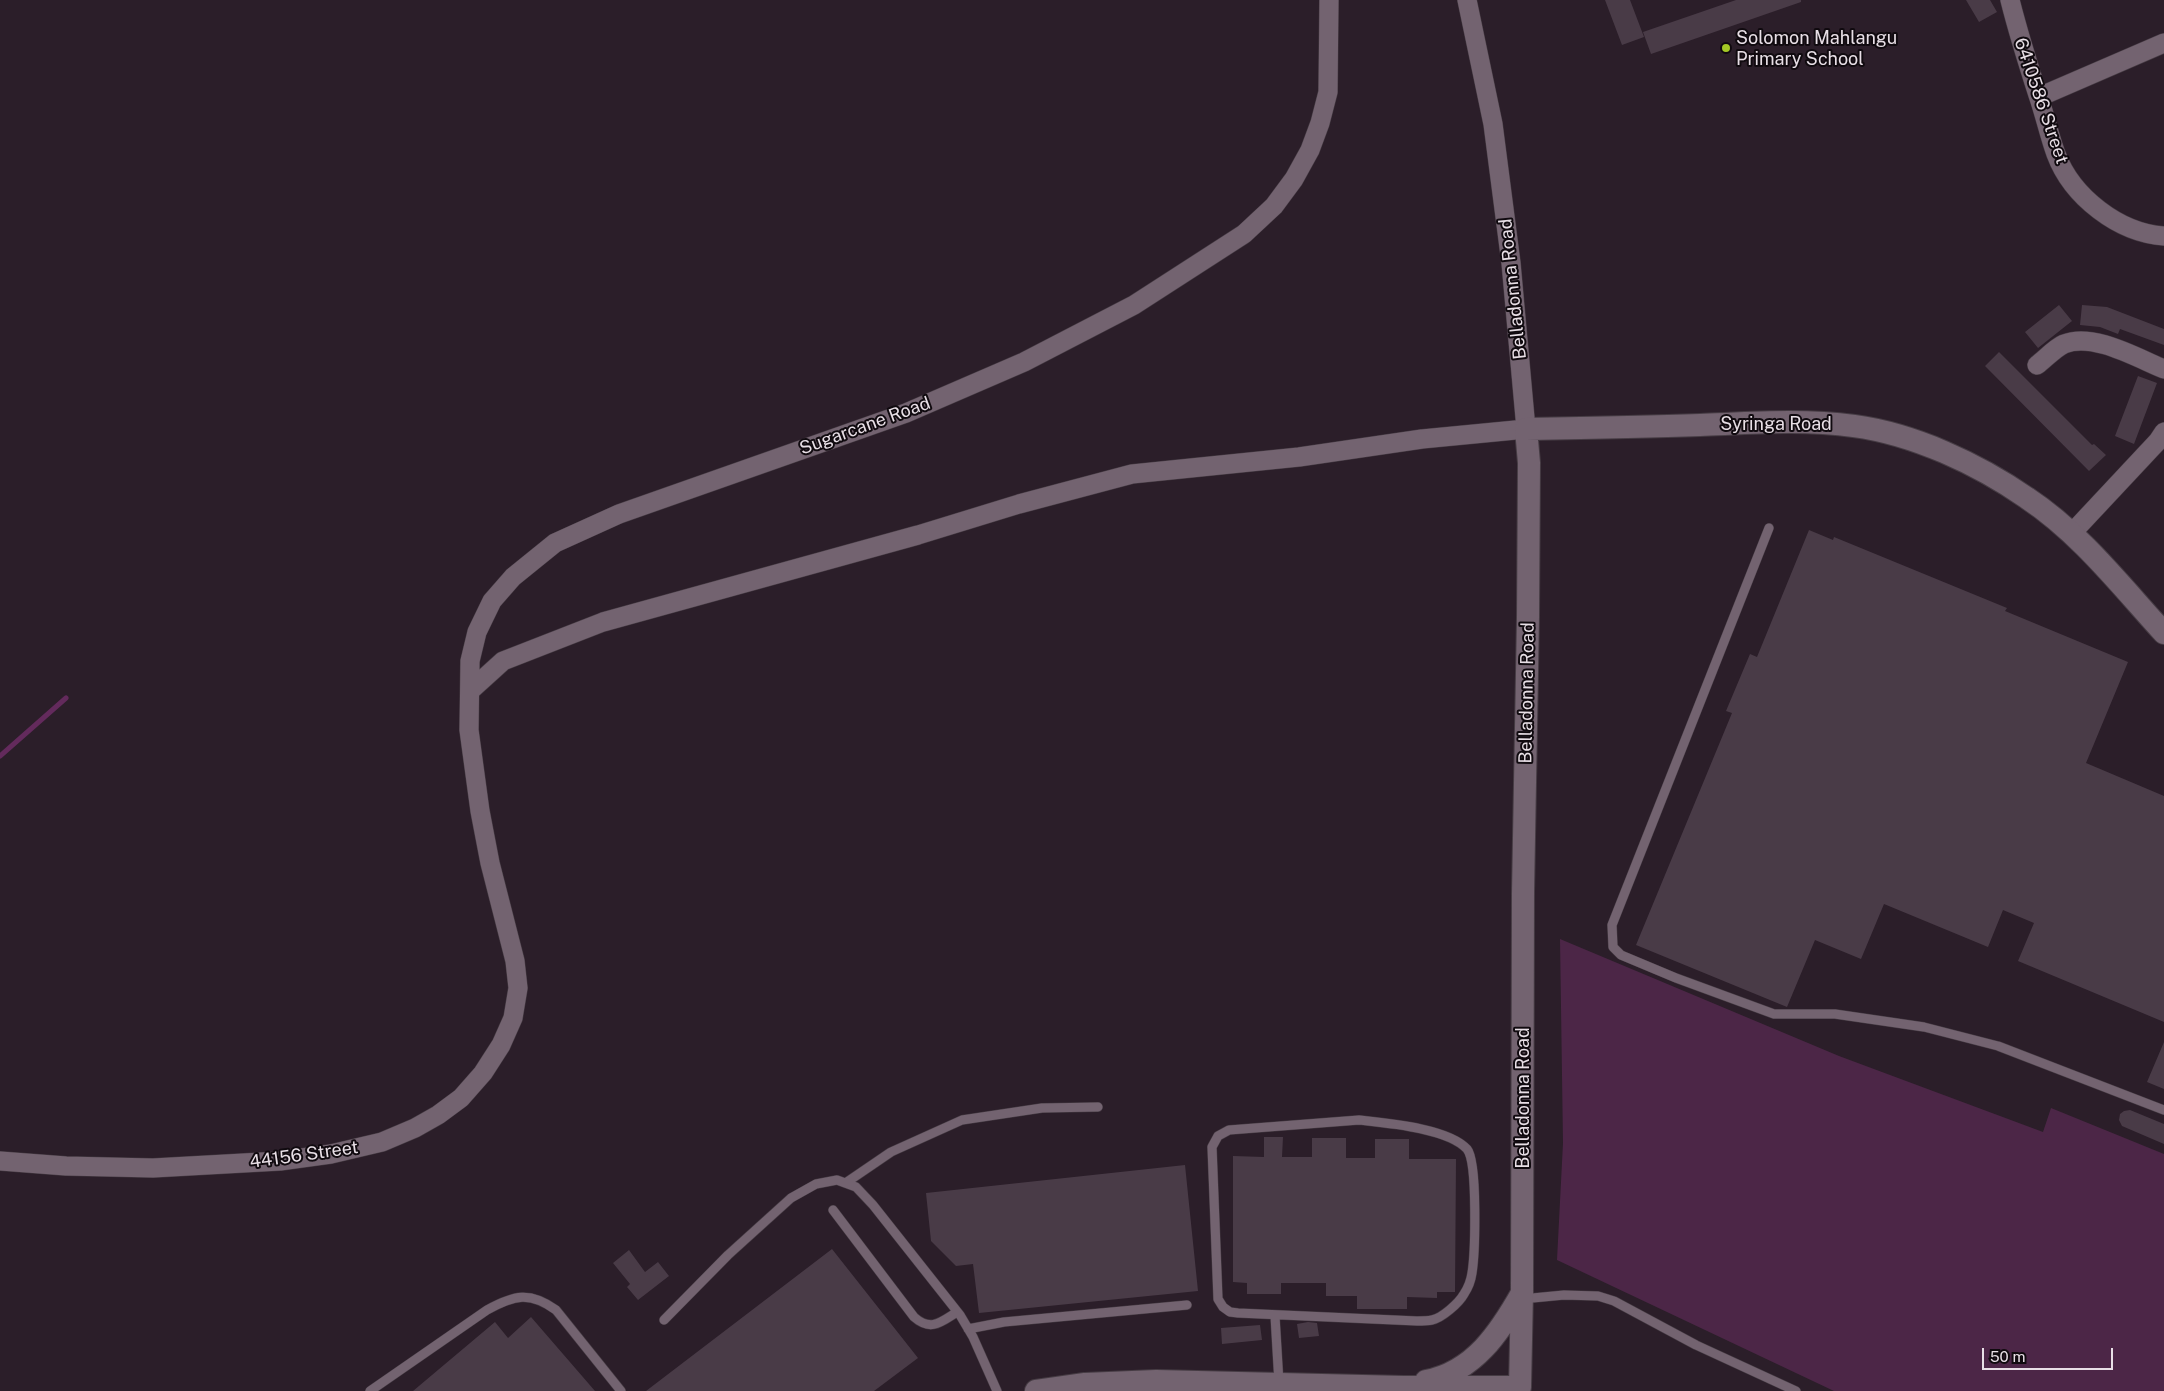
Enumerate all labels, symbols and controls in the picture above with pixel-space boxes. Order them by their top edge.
place label: Solomon Mahlangu Primary School [1736,27,1897,70]
street label: 6410586 Street [2009,35,2073,167]
marker: Solomon Mahlangu Primary School [1720,42,1732,54]
street label: Belladonna Road [1495,218,1531,360]
street label: Sugarcane Road [797,392,933,460]
street label: Syringa Road [1720,413,1832,435]
street label: Belladonna Road [1515,622,1539,764]
street label: Belladonna Road [1512,1027,1534,1169]
street label: 44156 Street [248,1137,360,1173]
scale bar [1984,1338,2115,1370]
text: 50 m [1990,1348,2025,1365]

